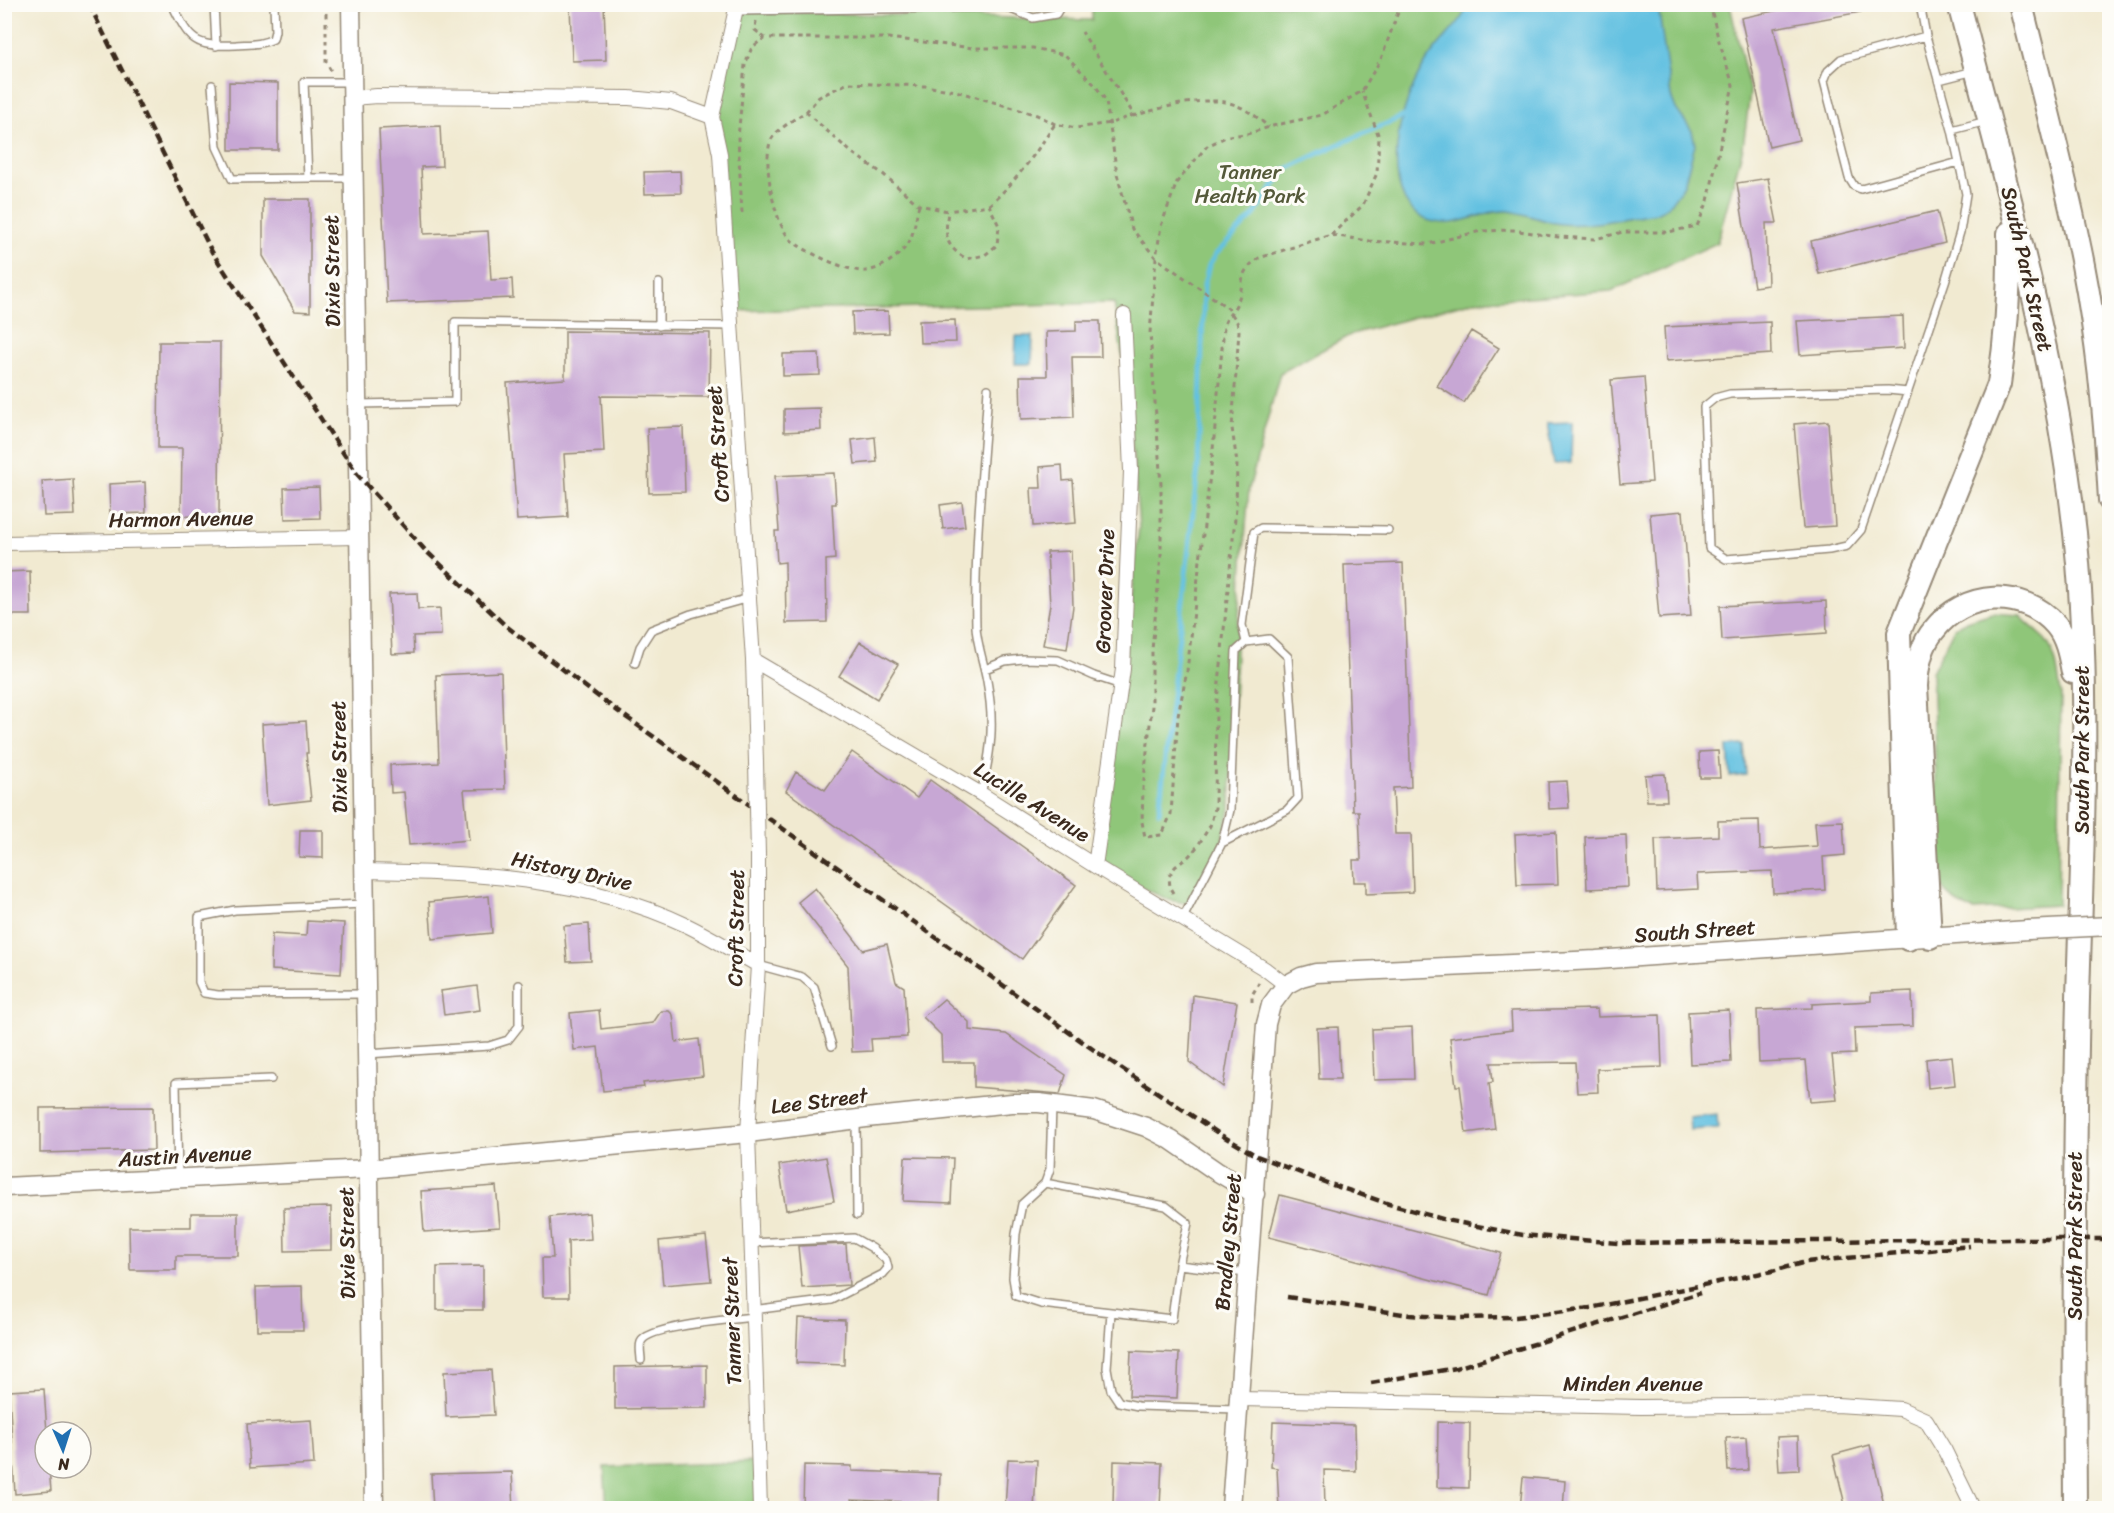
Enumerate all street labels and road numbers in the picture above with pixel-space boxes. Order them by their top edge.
street label: South Park Street [1990,183,2064,355]
street label: Dixie Street [312,215,352,327]
street label: Croft Street [695,385,741,503]
street label: Harmon Avenue [108,499,254,539]
street label: Groover Drive [1084,528,1126,654]
street label: South Park Street [2063,666,2101,834]
street label: Dixie Street [319,701,359,813]
street label: Lucille Avenue [966,751,1098,853]
street label: History Drive [508,840,636,902]
street label: Croft Street [716,869,756,987]
street label: South Street [1633,908,1757,954]
street label: Lee Street [768,1076,871,1126]
street label: Austin Avenue [116,1134,253,1179]
street label: South Park Street [2056,1152,2094,1320]
street label: Bradley Street [1203,1172,1253,1312]
street label: Dixie Street [327,1187,367,1299]
street label: Tanner Street [711,1255,753,1386]
street label: Minden Avenue [1563,1365,1703,1403]

